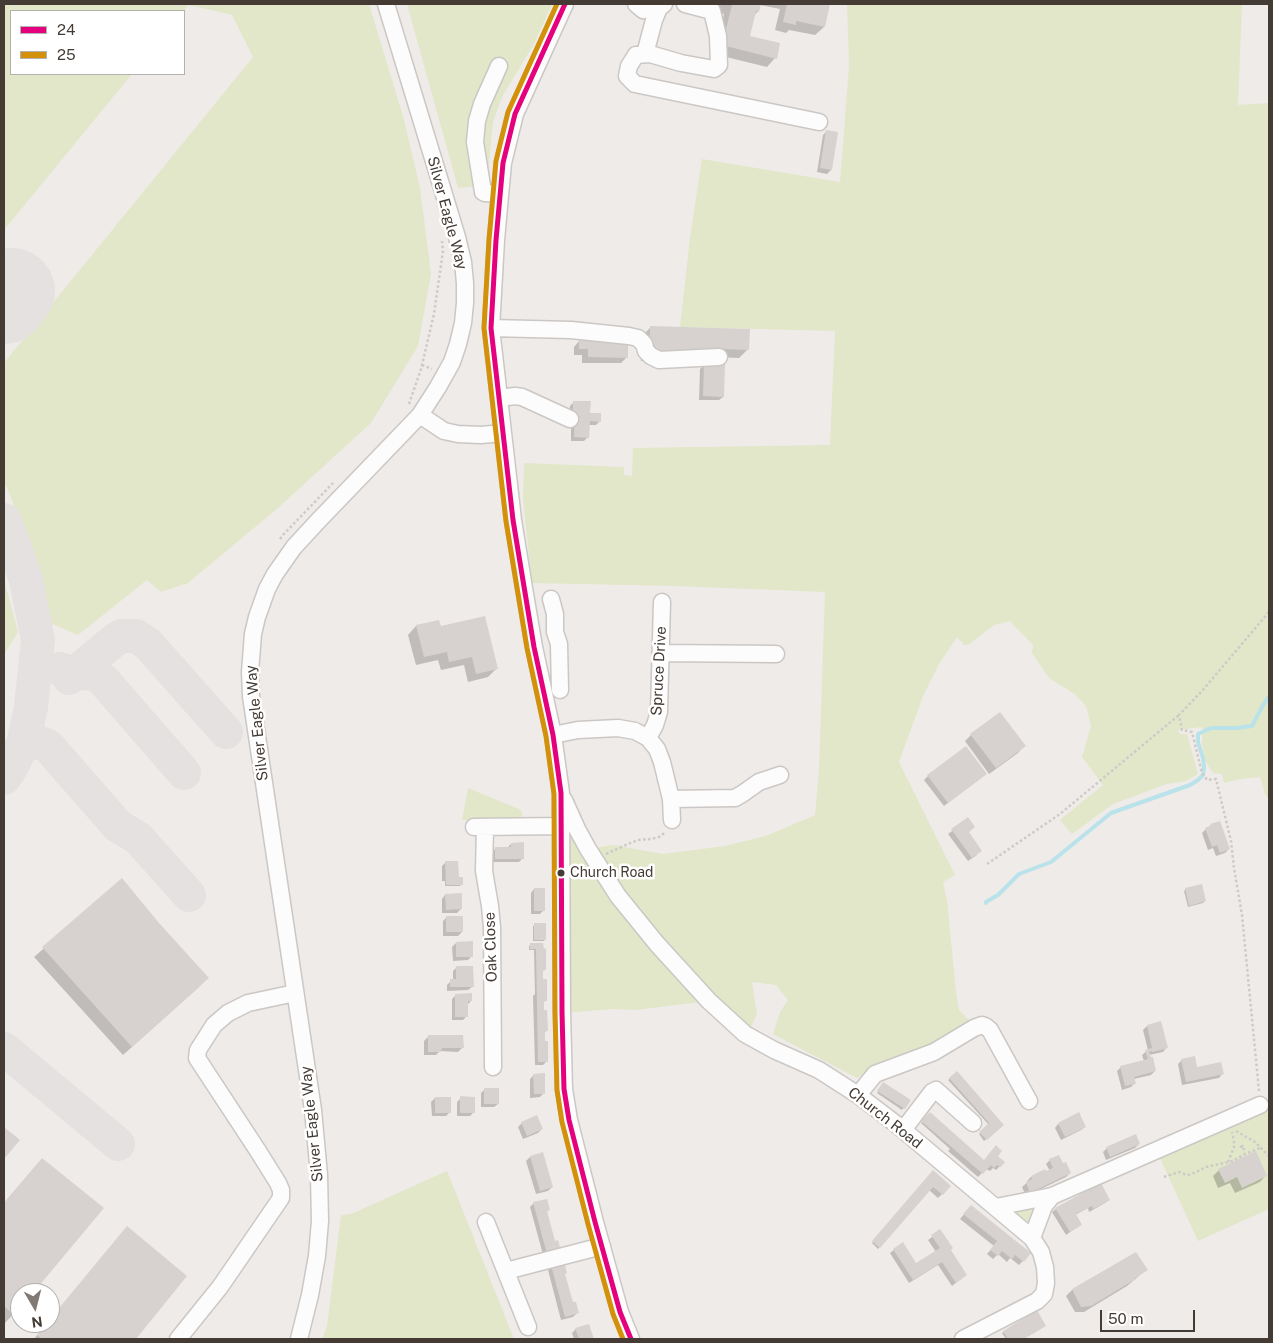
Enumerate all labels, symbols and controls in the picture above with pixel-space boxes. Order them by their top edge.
legend [10,10,185,75]
text: 24 [57,21,75,38]
text: 25 [57,46,76,63]
street label: Silver Eagle Way [423,154,471,272]
street label: Spruce Drive [648,626,670,716]
street label: Silver Eagle Way [242,664,272,782]
place label: Church Road [570,865,653,881]
marker: Church Road [556,868,566,878]
street label: Oak Close [481,912,501,982]
street label: Silver Eagle Way [297,1065,327,1183]
street label: Church Road [844,1083,926,1153]
north arrow [10,1283,60,1333]
scale bar [1103,1300,1198,1332]
text: 50 m [1108,1310,1143,1327]
text: N [30,1313,43,1331]

